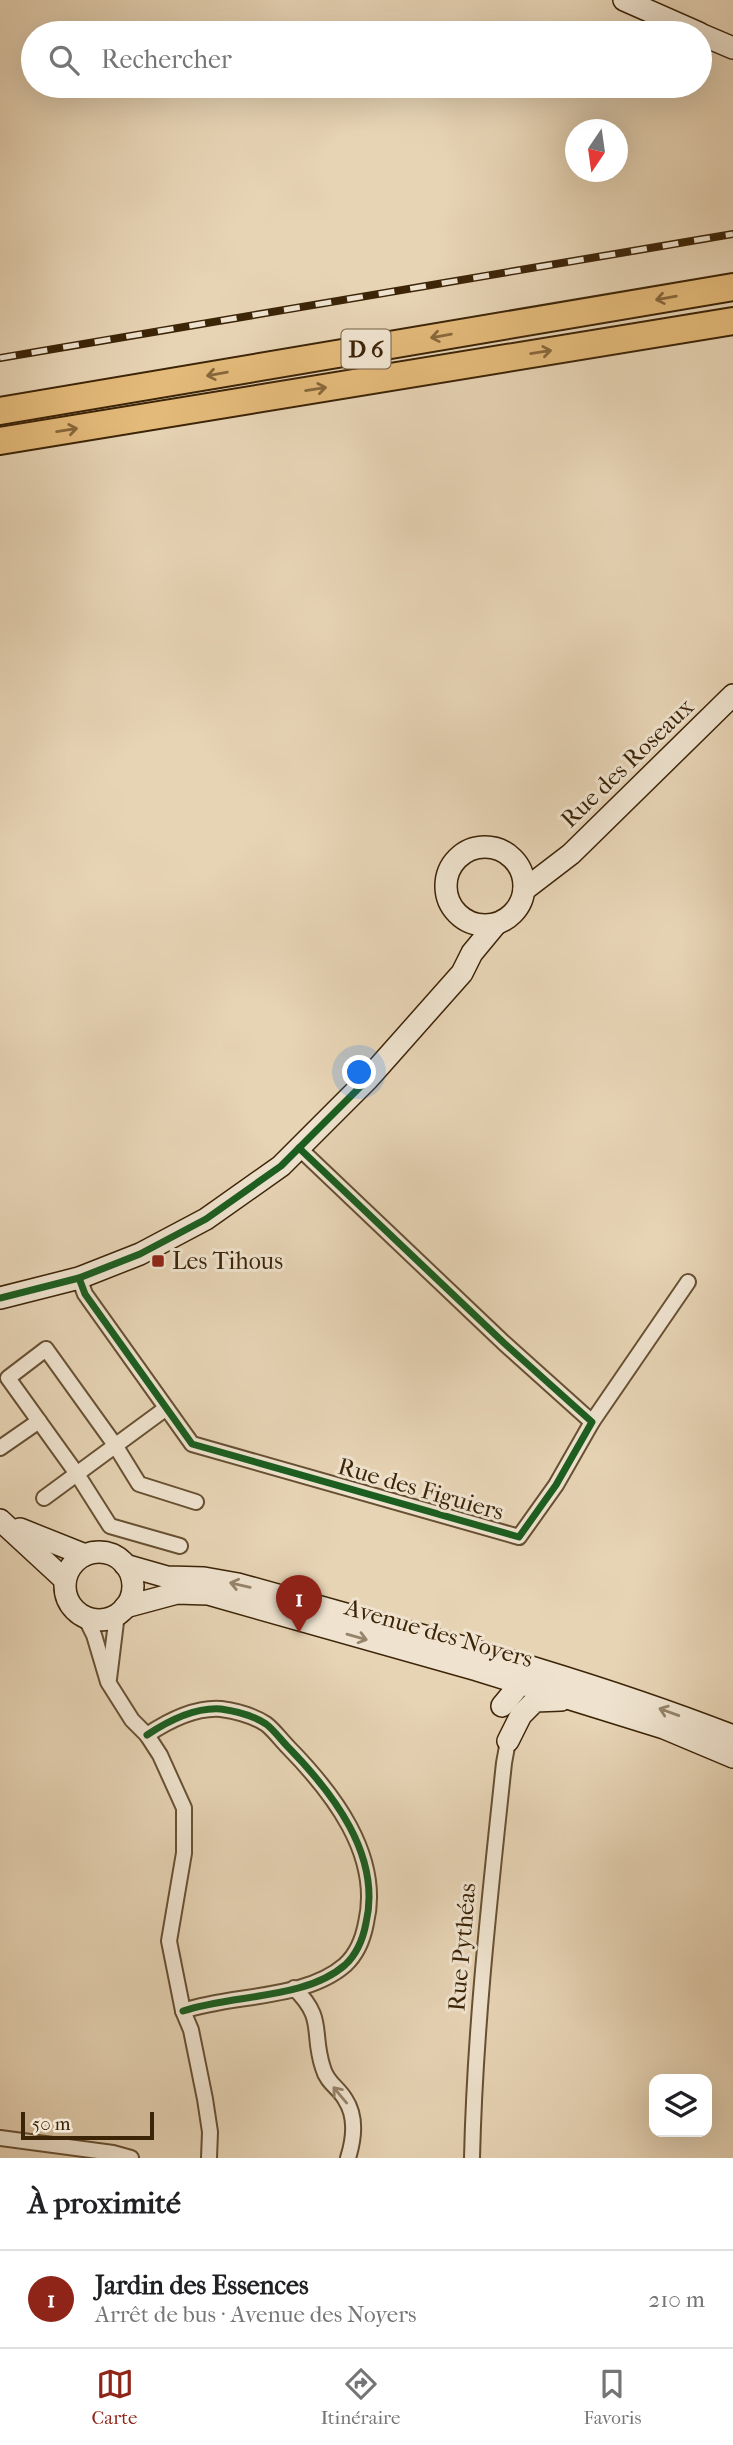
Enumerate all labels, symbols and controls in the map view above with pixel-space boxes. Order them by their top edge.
search box [21,21,712,98]
icon: search [45,41,83,79]
text: Rechercher [101,44,232,75]
north arrow [565,119,628,182]
one-way arrow [655,292,678,305]
road number: D 6 [342,330,390,368]
one-way arrow [430,330,453,343]
one-way arrow [529,345,551,358]
one-way arrow [206,368,229,381]
one-way arrow [304,382,327,395]
one-way arrow [55,423,78,436]
street label: Rue des Roseaux [555,692,699,833]
your location [342,1055,376,1089]
place label: Les Tihous [172,1247,283,1275]
marker: Les Tihous [150,1253,166,1269]
street label: Rue des Figuiers [335,1452,507,1526]
pin: 1 [276,1575,322,1633]
one-way arrow [229,1578,252,1592]
street label: Avenue des Noyers [341,1593,536,1673]
one-way arrow [346,1631,368,1644]
one-way arrow [659,1704,681,1717]
street label: Rue Pythéas [442,1882,482,2012]
map controls [649,2074,712,2137]
button: layers [649,2074,712,2137]
one-way arrow [332,2086,347,2104]
scale bar [21,2109,154,2141]
text: 50 m [32,2113,71,2135]
text: À proximité [28,2186,181,2221]
text: Jardin des Essences [95,2270,308,2301]
text: 1 [47,2286,55,2313]
text: 210 m [648,2286,705,2313]
text: Arrêt de bus · Avenue des Noyers [95,2301,416,2328]
tab: Carte [92,2365,138,2429]
tab: Itinéraire [321,2365,400,2429]
tab: Favoris [584,2365,641,2429]

